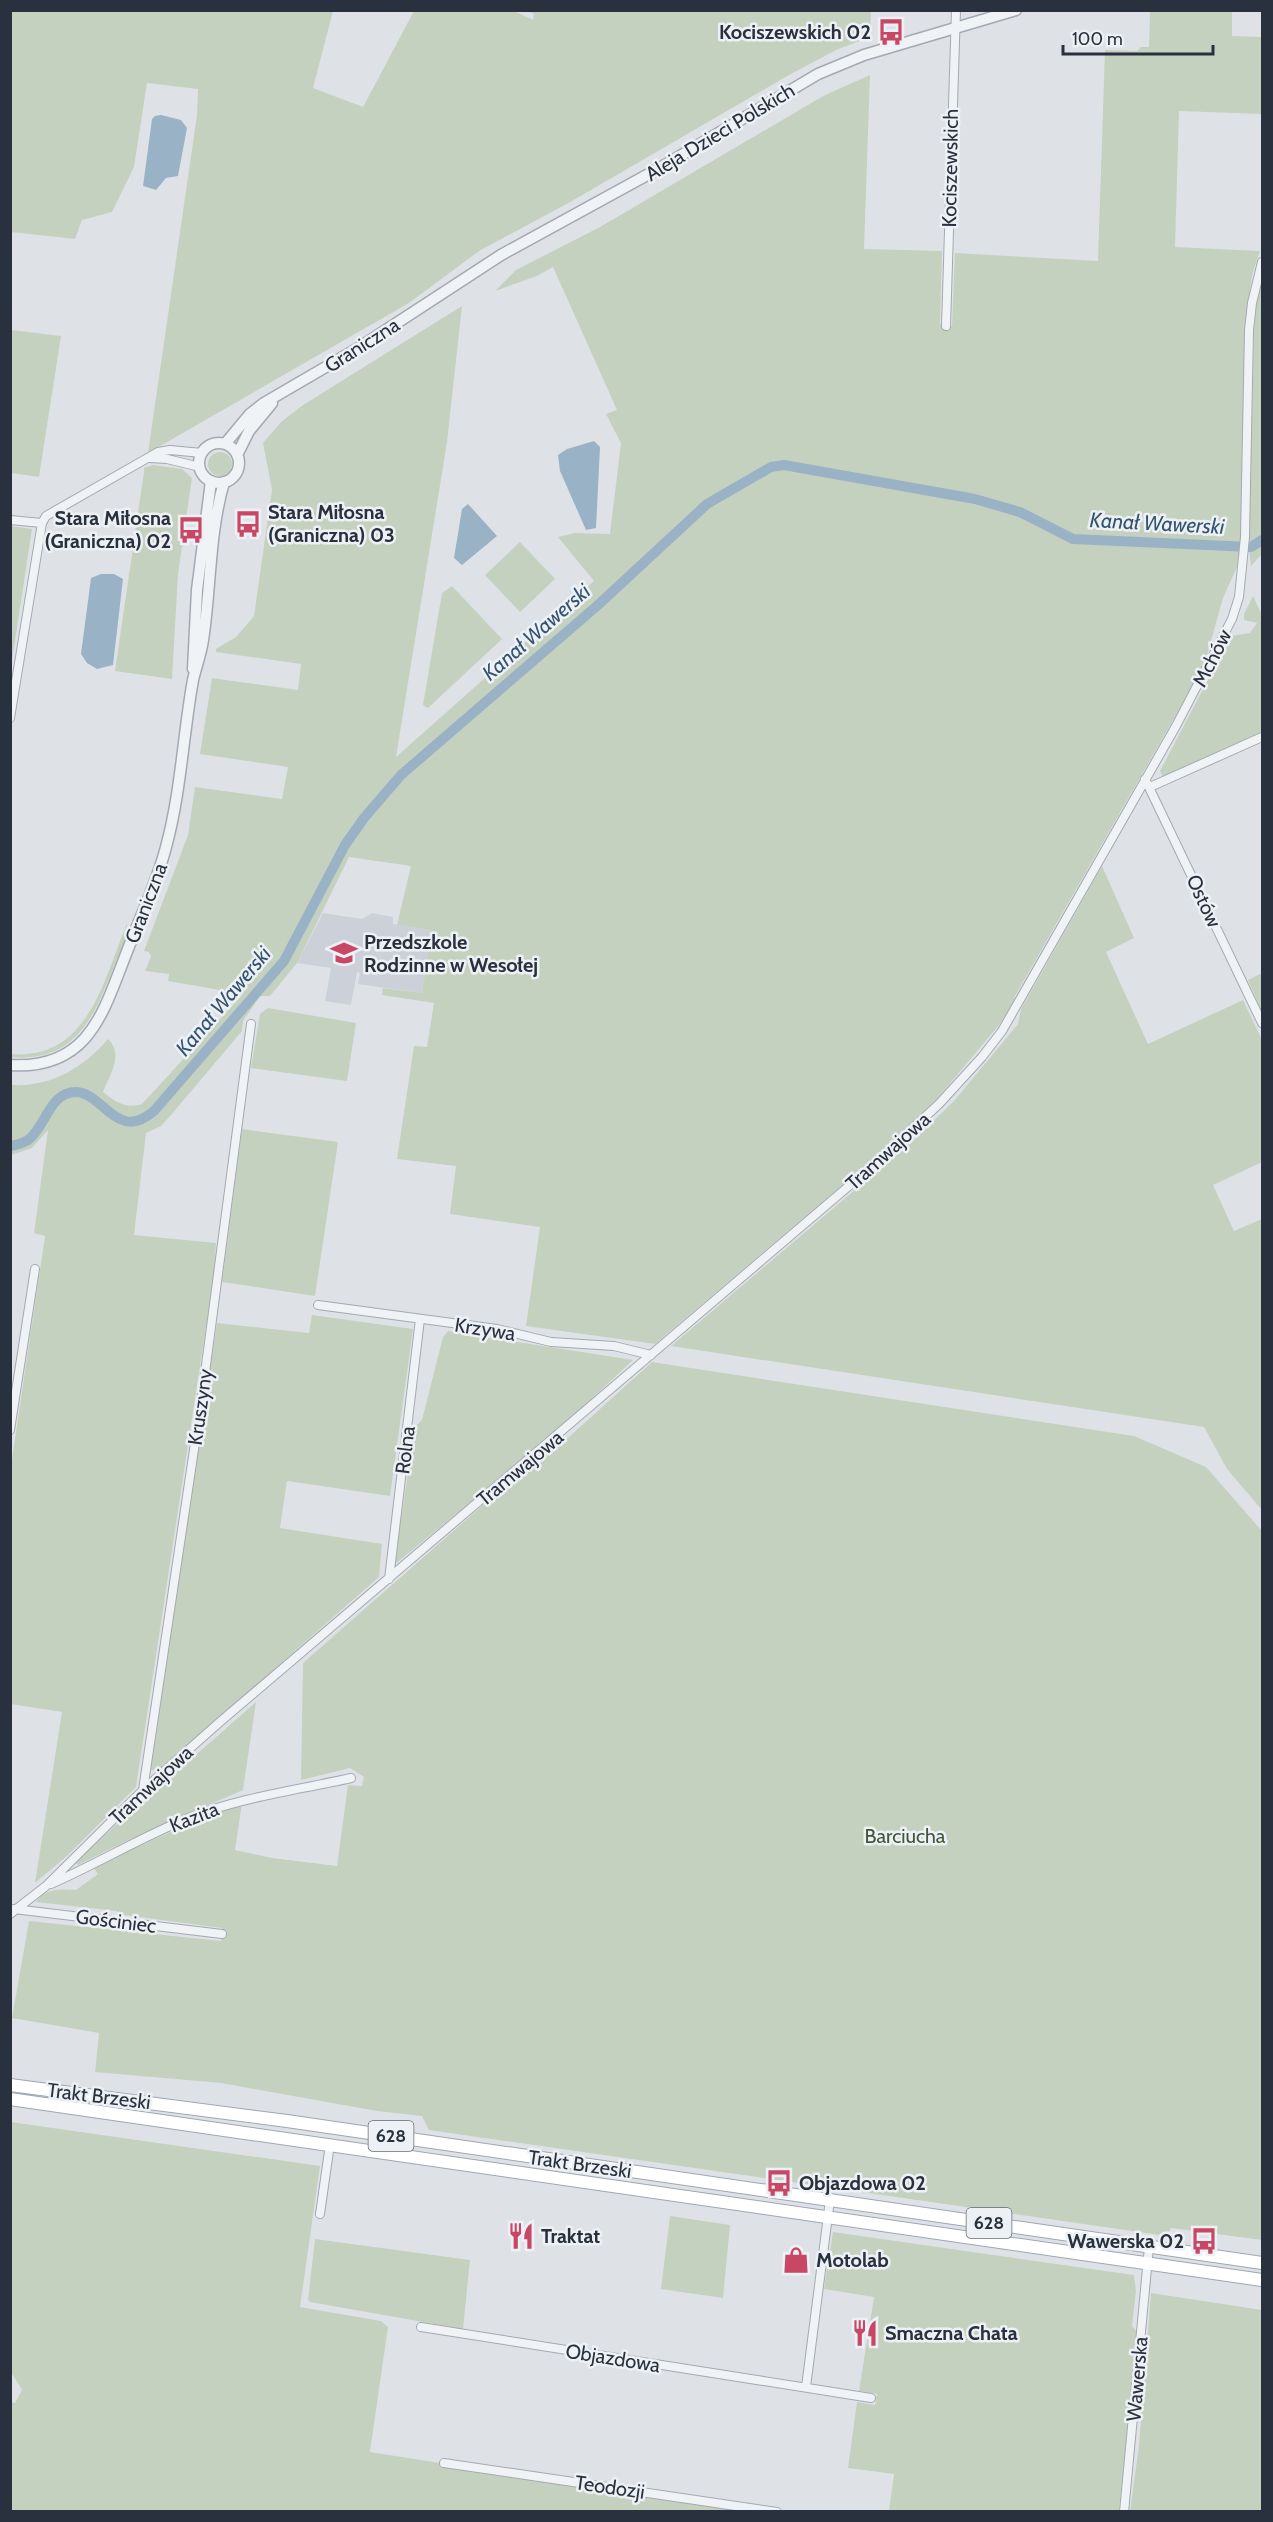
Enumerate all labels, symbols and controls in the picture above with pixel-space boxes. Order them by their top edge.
bus stop icon: Kociszewskich 02 [876,17,906,47]
scale bar [1063,18,1213,56]
place label: Kociszewskich 02 [719,20,871,44]
text: 100 m [1072,28,1123,50]
street label: Aleja Dzieci Polskich [641,78,799,186]
street label: Kociszewskich [937,109,963,227]
street label: Graniczna [320,312,404,377]
place label: Stara Miłosna (Graniczna) 03 [268,500,395,547]
place label: Stara Miłosna (Graniczna) 02 [44,506,171,553]
water label: Kanał Wawerski [1089,507,1225,539]
bus stop icon: Stara Miłosna (Graniczna) 03 [233,509,263,539]
bus stop icon: Stara Miłosna (Graniczna) 02 [176,515,206,545]
water label: Kanał Wawerski [477,578,595,686]
street label: Mchów [1187,625,1237,691]
street label: Graniczna [120,859,172,946]
street label: Ostów [1181,871,1227,932]
place label: Przedszkole Rodzinne w Wesołej [364,930,538,977]
school or university icon: Przedszkole Rodzinne w Wesołej [329,938,359,968]
water label: Kanał Wawerski [170,941,276,1061]
street label: Tramwajowa [841,1107,935,1195]
street label: Krzywa [453,1312,517,1346]
street label: Kruszyny [183,1367,217,1447]
street label: Rolna [390,1424,420,1475]
street label: Tramwajowa [472,1425,568,1511]
street label: Tramwajowa [104,1740,198,1830]
street label: Kazita [166,1797,222,1837]
park label: Barciucha [865,1824,946,1848]
street label: Gościniec [74,1904,158,1938]
street label: Trakt Brzeski [46,2078,152,2114]
road number: 628 [368,2121,414,2151]
street label: Trakt Brzeski [527,2145,633,2183]
bus stop icon: Objazdowa 02 [764,2168,794,2198]
place label: Objazdowa 02 [799,2171,926,2195]
road number: 628 [966,2208,1012,2238]
restaurant icon: Traktat [506,2221,536,2251]
place label: Traktat [541,2224,600,2248]
bus stop icon: Wawerska 02 [1189,2226,1219,2256]
place label: Wawerska 02 [1067,2229,1184,2253]
shop icon: Motolab [781,2245,811,2275]
place label: Motolab [816,2248,889,2272]
restaurant icon: Smaczna Chata [850,2318,880,2348]
place label: Smaczna Chata [885,2321,1018,2345]
street label: Wawerska [1121,2335,1153,2422]
street label: Objazdowa [564,2339,662,2377]
street label: Teodozji [574,2470,646,2504]

